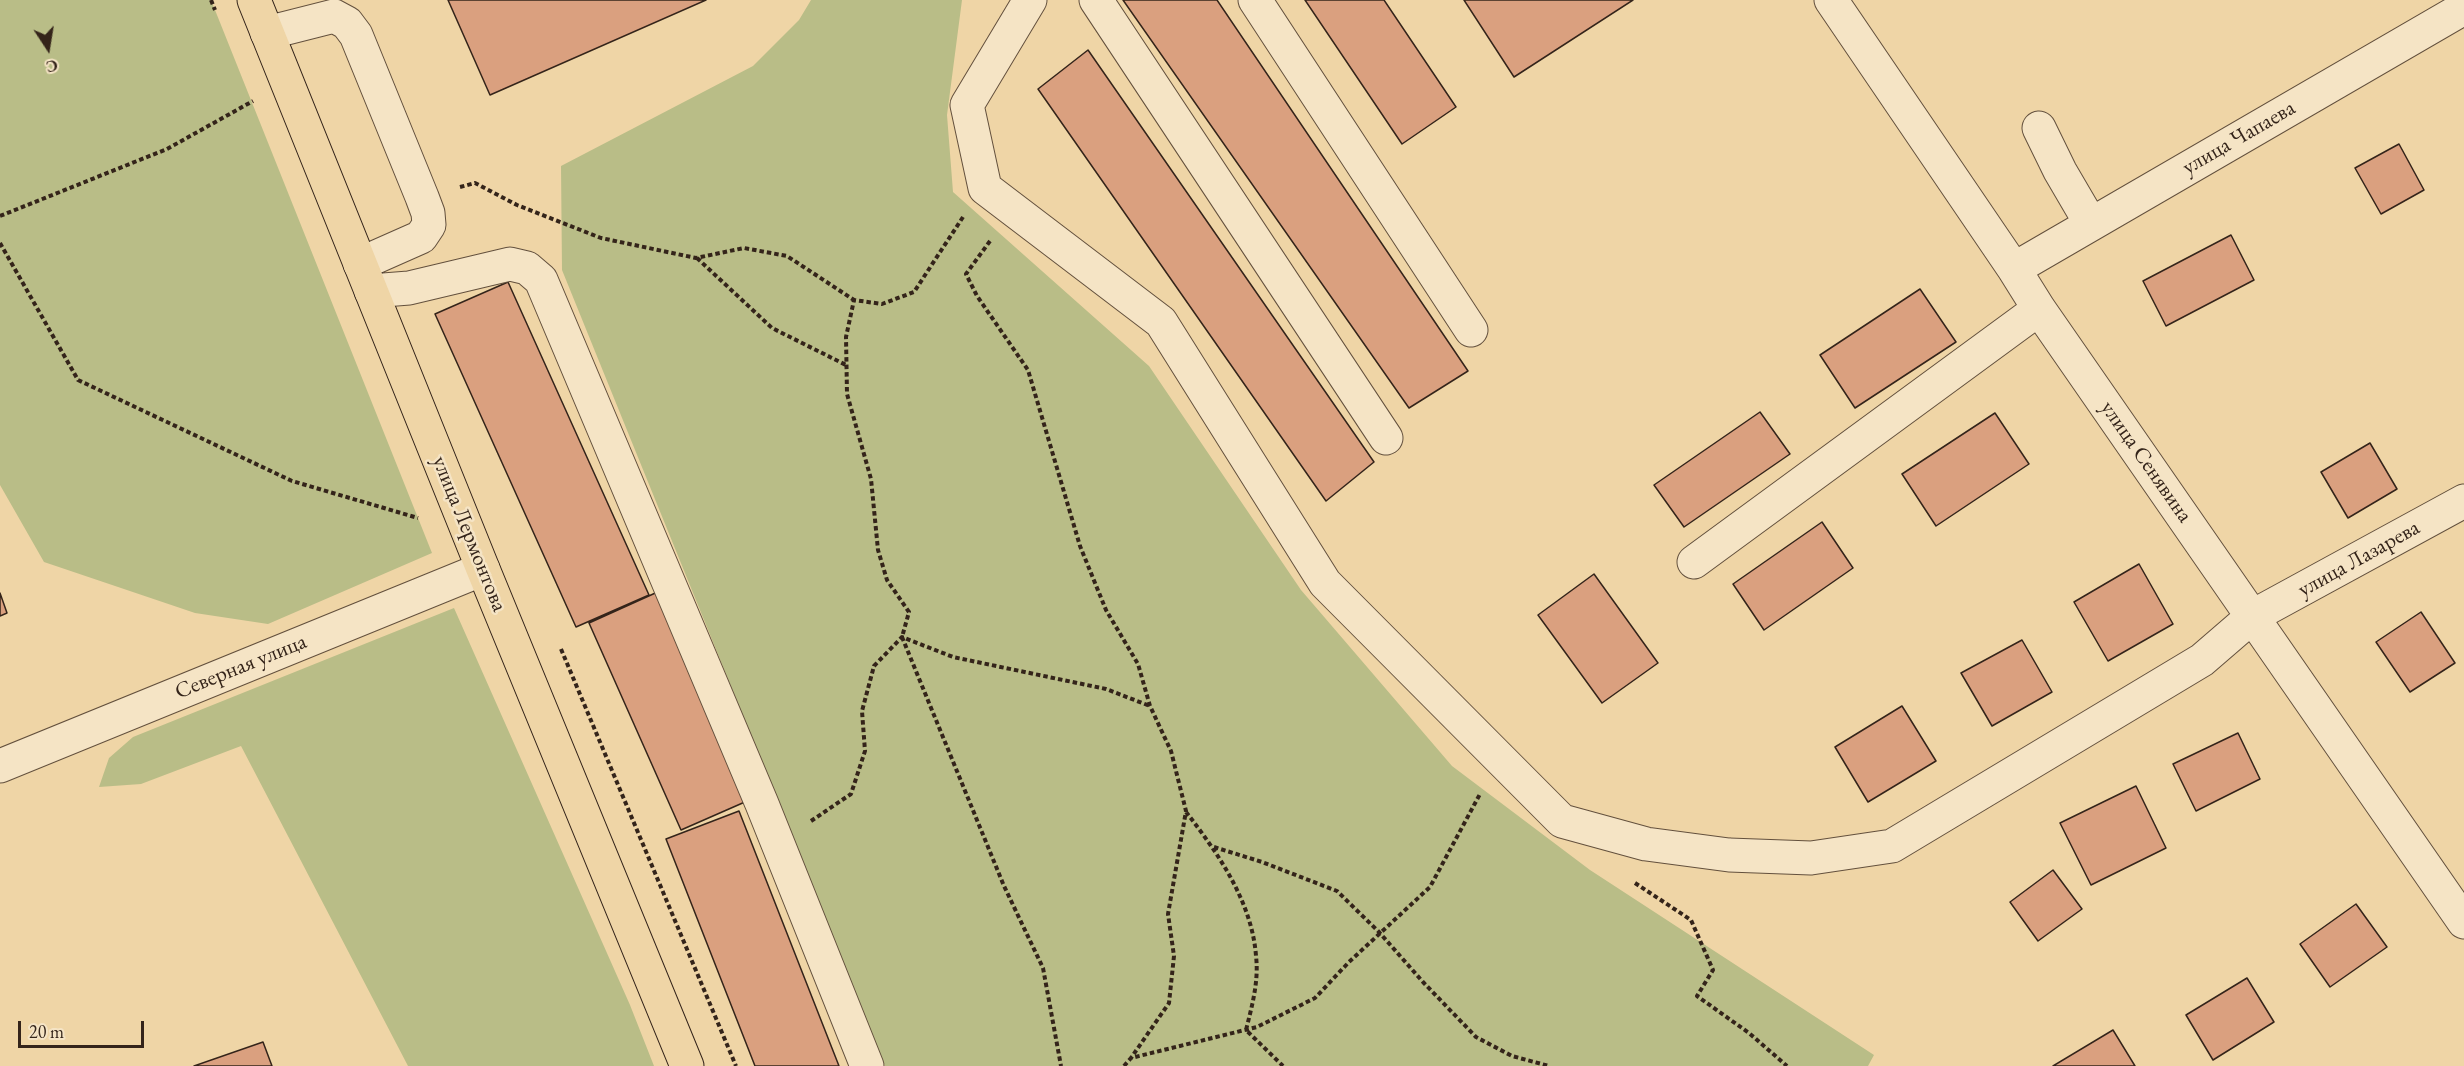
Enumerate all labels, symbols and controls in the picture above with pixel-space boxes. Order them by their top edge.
north arrow [18,18,78,78]
text: С [44,55,60,78]
street label: улица Чапаева [2178,95,2300,181]
street label: улица Сенявина [2094,396,2198,528]
street label: улица Лермонтова [426,452,512,616]
street label: улица Лазарева [2293,515,2425,603]
street label: Северная улица [171,629,311,705]
scale bar [21,1009,147,1047]
text: 20 m [29,1020,64,1043]

